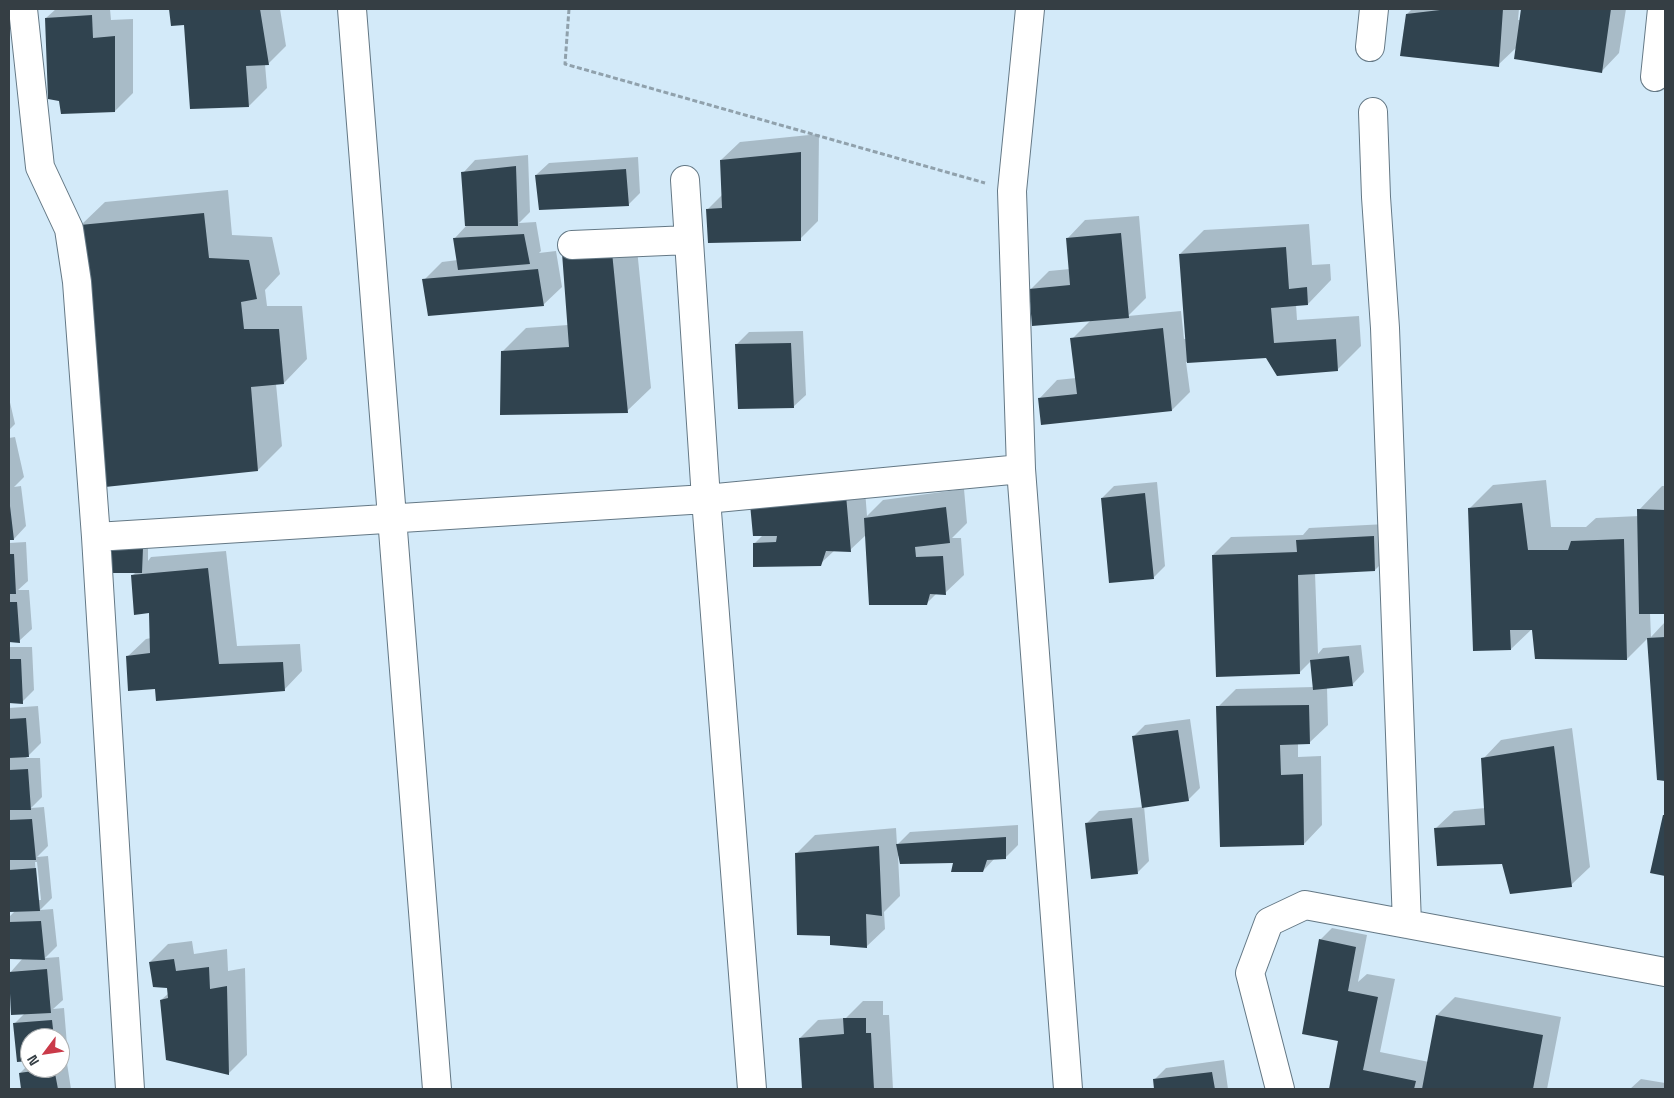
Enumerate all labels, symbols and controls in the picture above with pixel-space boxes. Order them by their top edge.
north arrow [20,1028,70,1078]
text: N [23,1052,43,1069]

